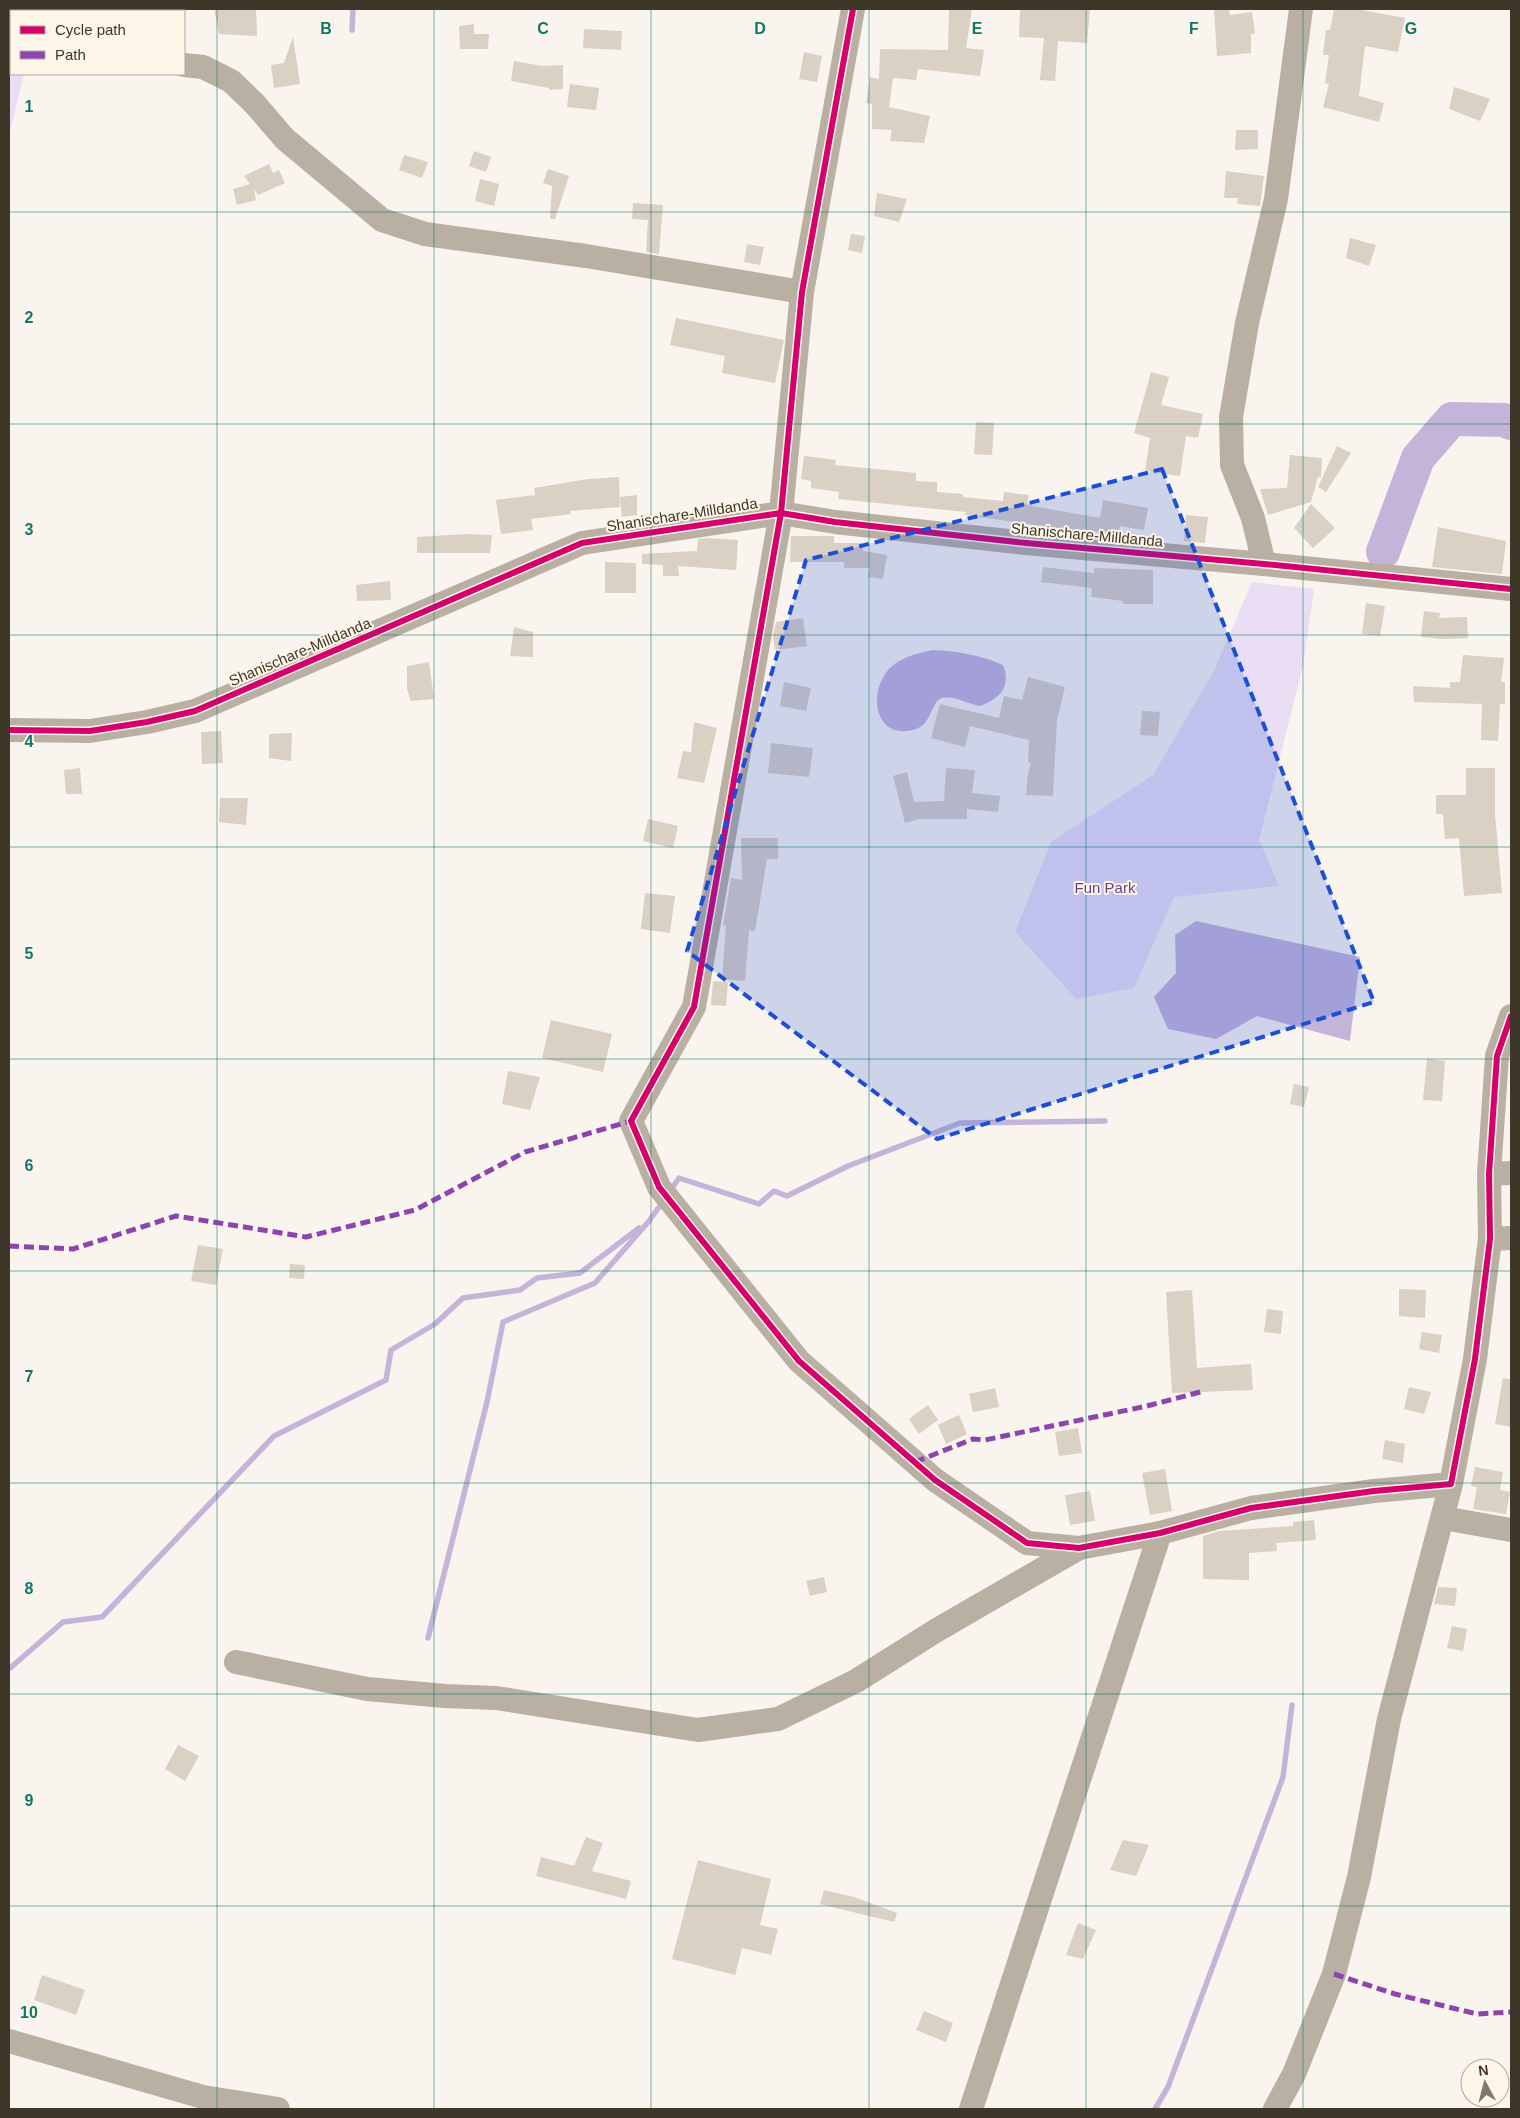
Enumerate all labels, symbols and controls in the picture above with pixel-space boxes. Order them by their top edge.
legend [10,10,185,75]
text: B [320,20,332,37]
text: C [537,20,549,37]
text: D [754,20,766,37]
text: E [972,20,983,37]
text: F [1189,20,1199,37]
text: G [1405,20,1417,37]
text: Cycle path [55,21,126,38]
text: Path [55,46,86,63]
text: 1 [25,98,34,115]
text: 2 [25,309,34,326]
street label: Shanischare-Milldanda [605,494,759,535]
street label: Shanischare-Milldanda [1010,519,1164,550]
text: 3 [25,521,34,538]
street label: Shanischare-Milldanda [226,614,374,689]
text: 4 [25,733,34,750]
park label: Fun Park [1075,879,1136,896]
text: 5 [25,945,34,962]
text: 6 [25,1157,34,1174]
text: 7 [25,1368,34,1385]
text: 8 [25,1580,34,1597]
text: 9 [25,1792,34,1809]
text: 10 [20,2004,38,2021]
north arrow [1460,2058,1510,2108]
text: N [1477,2062,1489,2079]

